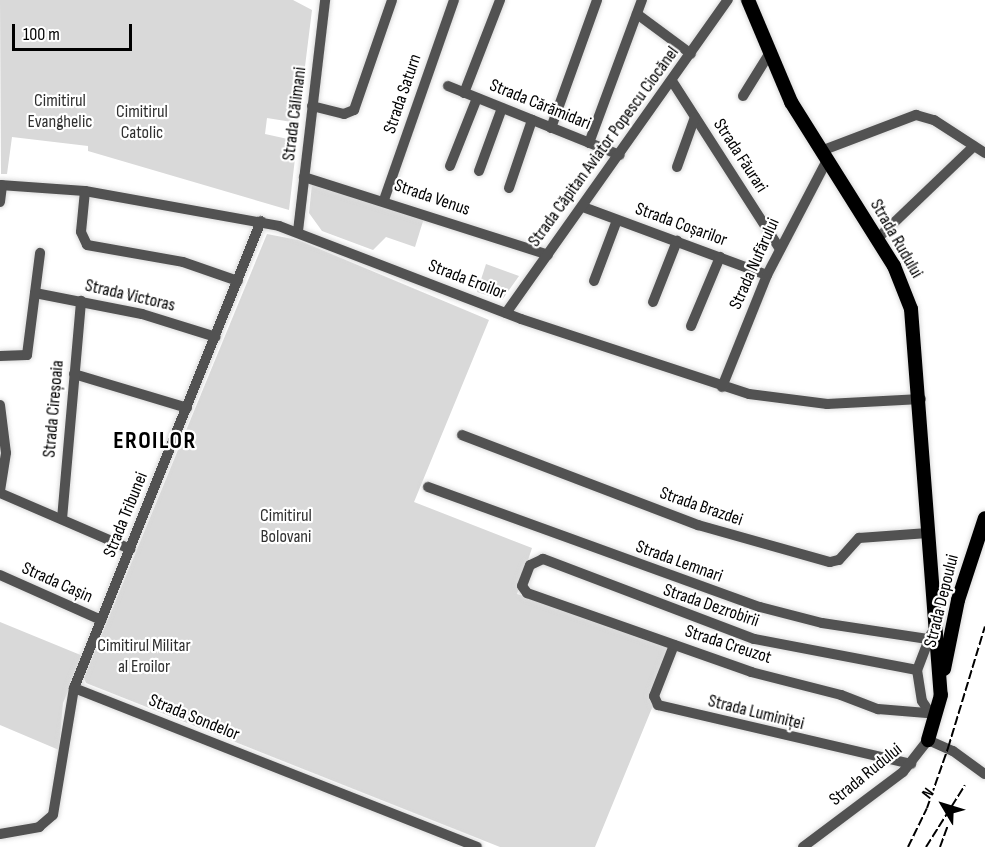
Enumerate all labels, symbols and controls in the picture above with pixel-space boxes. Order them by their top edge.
scale bar [15,12,135,50]
text: 100 m [23,24,60,45]
street label: Strada Căpitan Aviator Popescu Ciocănel [524,43,684,251]
street label: Strada Saturn [379,51,427,137]
street label: Strada Călimani [279,66,311,162]
street label: Strada Cărămidari [486,75,594,135]
park label: Cimitirul Evanghelic [27,91,93,134]
park label: Cimitirul Catolic [116,102,168,144]
street label: Strada Făurari [708,115,772,197]
street label: Strada Venus [391,175,473,221]
street label: Strada Rudului [865,196,927,282]
street label: Strada Coșarilor [632,198,730,252]
street label: Strada Nufărului [725,215,785,313]
street label: Strada Eroilor [425,255,509,305]
street label: Strada Victoras [83,275,177,317]
street label: Strada Cireșoaia [39,359,69,459]
district label: EROILOR [113,427,197,455]
street label: Strada Tribunei [99,469,153,561]
street label: Strada Brazdei [657,483,745,531]
park label: Cimitirul Bolovani [260,506,312,548]
street label: Strada Lemnari [633,536,725,588]
street label: Strada Depoului [920,552,964,650]
street label: Strada Cașin [18,558,96,608]
street label: Strada Dezrobirii [660,580,762,632]
street label: Strada Creuzot [682,621,774,669]
park label: Cimitirul Militar al Eroilor [97,636,191,678]
street label: Strada Sondelor [145,690,243,746]
street label: Strada Luminiței [706,691,806,735]
street label: Strada Rudului [825,739,907,811]
north arrow [913,775,973,835]
text: N [918,784,939,803]

